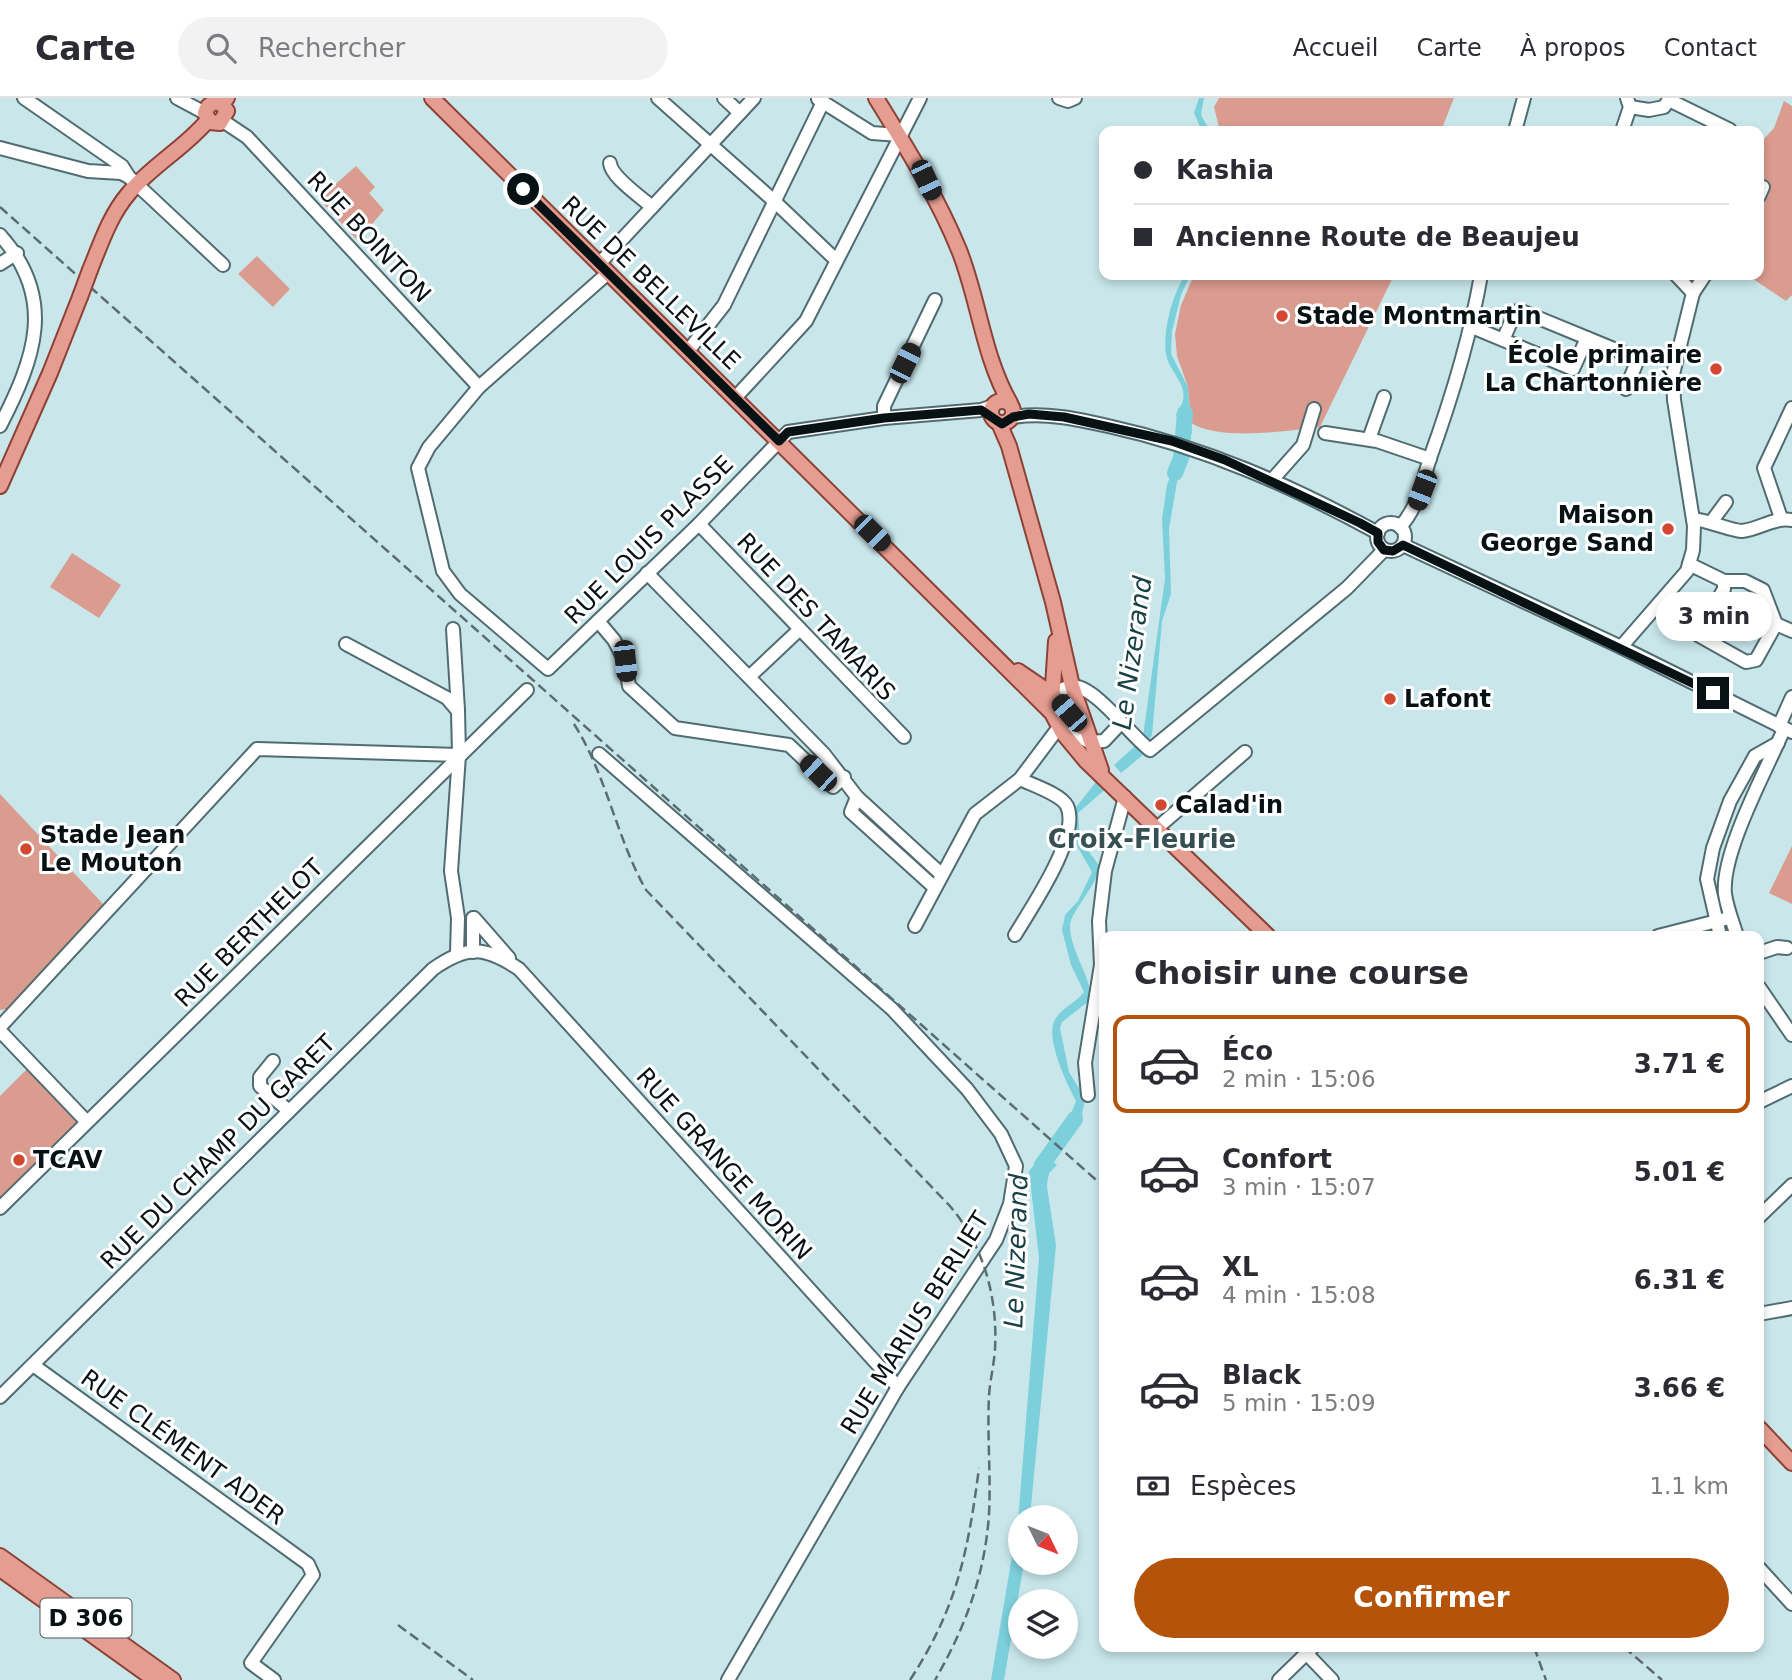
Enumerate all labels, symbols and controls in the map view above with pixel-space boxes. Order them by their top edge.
search box [178,17,668,80]
text: Carte [35,29,136,68]
icon: search [202,29,240,67]
text: Rechercher [258,33,405,63]
text: Accueil [1293,34,1378,62]
text: Carte [1416,34,1482,62]
text: À propos [1520,34,1626,62]
text: Contact [1664,34,1757,62]
text: Kashia [1176,155,1274,185]
car [908,157,945,203]
street label: RUE BOINTON [301,166,437,308]
route start [507,173,539,205]
street label: RUE DE BELLEVILLE [556,191,746,375]
text: Ancienne Route de Beaujeu [1176,222,1580,252]
place label: Stade Montmartin [1296,302,1542,330]
marker: Stade Montmartin [1274,308,1290,324]
car [887,340,924,386]
place label: École primaire La Chartonnière [1485,340,1702,397]
marker: École primaire La Chartonnière [1708,361,1724,377]
street label: RUE LOUIS PLASSE [559,450,739,630]
car [1405,467,1440,513]
place label: Maison George Sand [1480,501,1654,557]
car [850,511,895,555]
marker: Maison George Sand [1660,521,1676,537]
street label: RUE DES TAMARIS [731,527,901,707]
water label: Le Nizerand [1106,574,1158,732]
callout: 3 min [1655,592,1771,640]
text: 3 min [1678,603,1750,629]
car [613,639,638,683]
route end [1697,677,1729,709]
place label: Lafont [1404,685,1491,713]
car [1048,690,1091,736]
marker: Lafont [1382,691,1398,707]
car [796,751,841,795]
place label: Calad'in [1175,791,1283,819]
marker: Calad'in [1153,797,1169,813]
place label: Stade Jean Le Mouton [40,821,185,877]
district label: Croix-Fleurie [1048,824,1236,854]
marker: Stade Jean Le Mouton [18,841,34,857]
street label: RUE BERTHELOT [169,853,329,1013]
text: Choisir une course [1134,954,1469,992]
street label: RUE DU CHAMP DU GARET [95,1029,341,1275]
icon: car [1138,1033,1201,1096]
text: Éco [1222,1036,1273,1066]
text: 3.71 € [1634,1049,1725,1079]
street label: RUE GRANGE MORIN [630,1062,818,1266]
text: 2 min · 15:06 [1222,1066,1376,1092]
icon: car [1138,1141,1201,1204]
text: Confort [1222,1144,1332,1174]
place label: TCAV [33,1146,103,1174]
marker: TCAV [11,1152,27,1168]
text: 5.01 € [1634,1157,1725,1187]
water label: Le Nizerand [998,1173,1034,1329]
text: 3 min · 15:07 [1222,1174,1376,1200]
street label: RUE MARIUS BERLIET [835,1206,995,1439]
icon: car [1138,1249,1201,1312]
text: XL [1222,1252,1259,1282]
text: 6.31 € [1634,1265,1725,1295]
text: 4 min · 15:08 [1222,1282,1376,1308]
icon: car [1138,1357,1201,1420]
text: Black [1222,1360,1301,1390]
street label: RUE CLÉMENT ADER [76,1363,291,1530]
text: 3.66 € [1634,1373,1725,1403]
text: 5 min · 15:09 [1222,1390,1376,1416]
icon: cash [1134,1467,1172,1505]
text: Espèces [1190,1471,1296,1501]
text: 1.1 km [1649,1473,1729,1499]
north arrow [1008,1505,1078,1575]
map controls [1008,1505,1078,1659]
button: Confirmer [1134,1558,1729,1638]
button: layers [1008,1589,1078,1659]
road number: D 306 [41,1598,132,1638]

